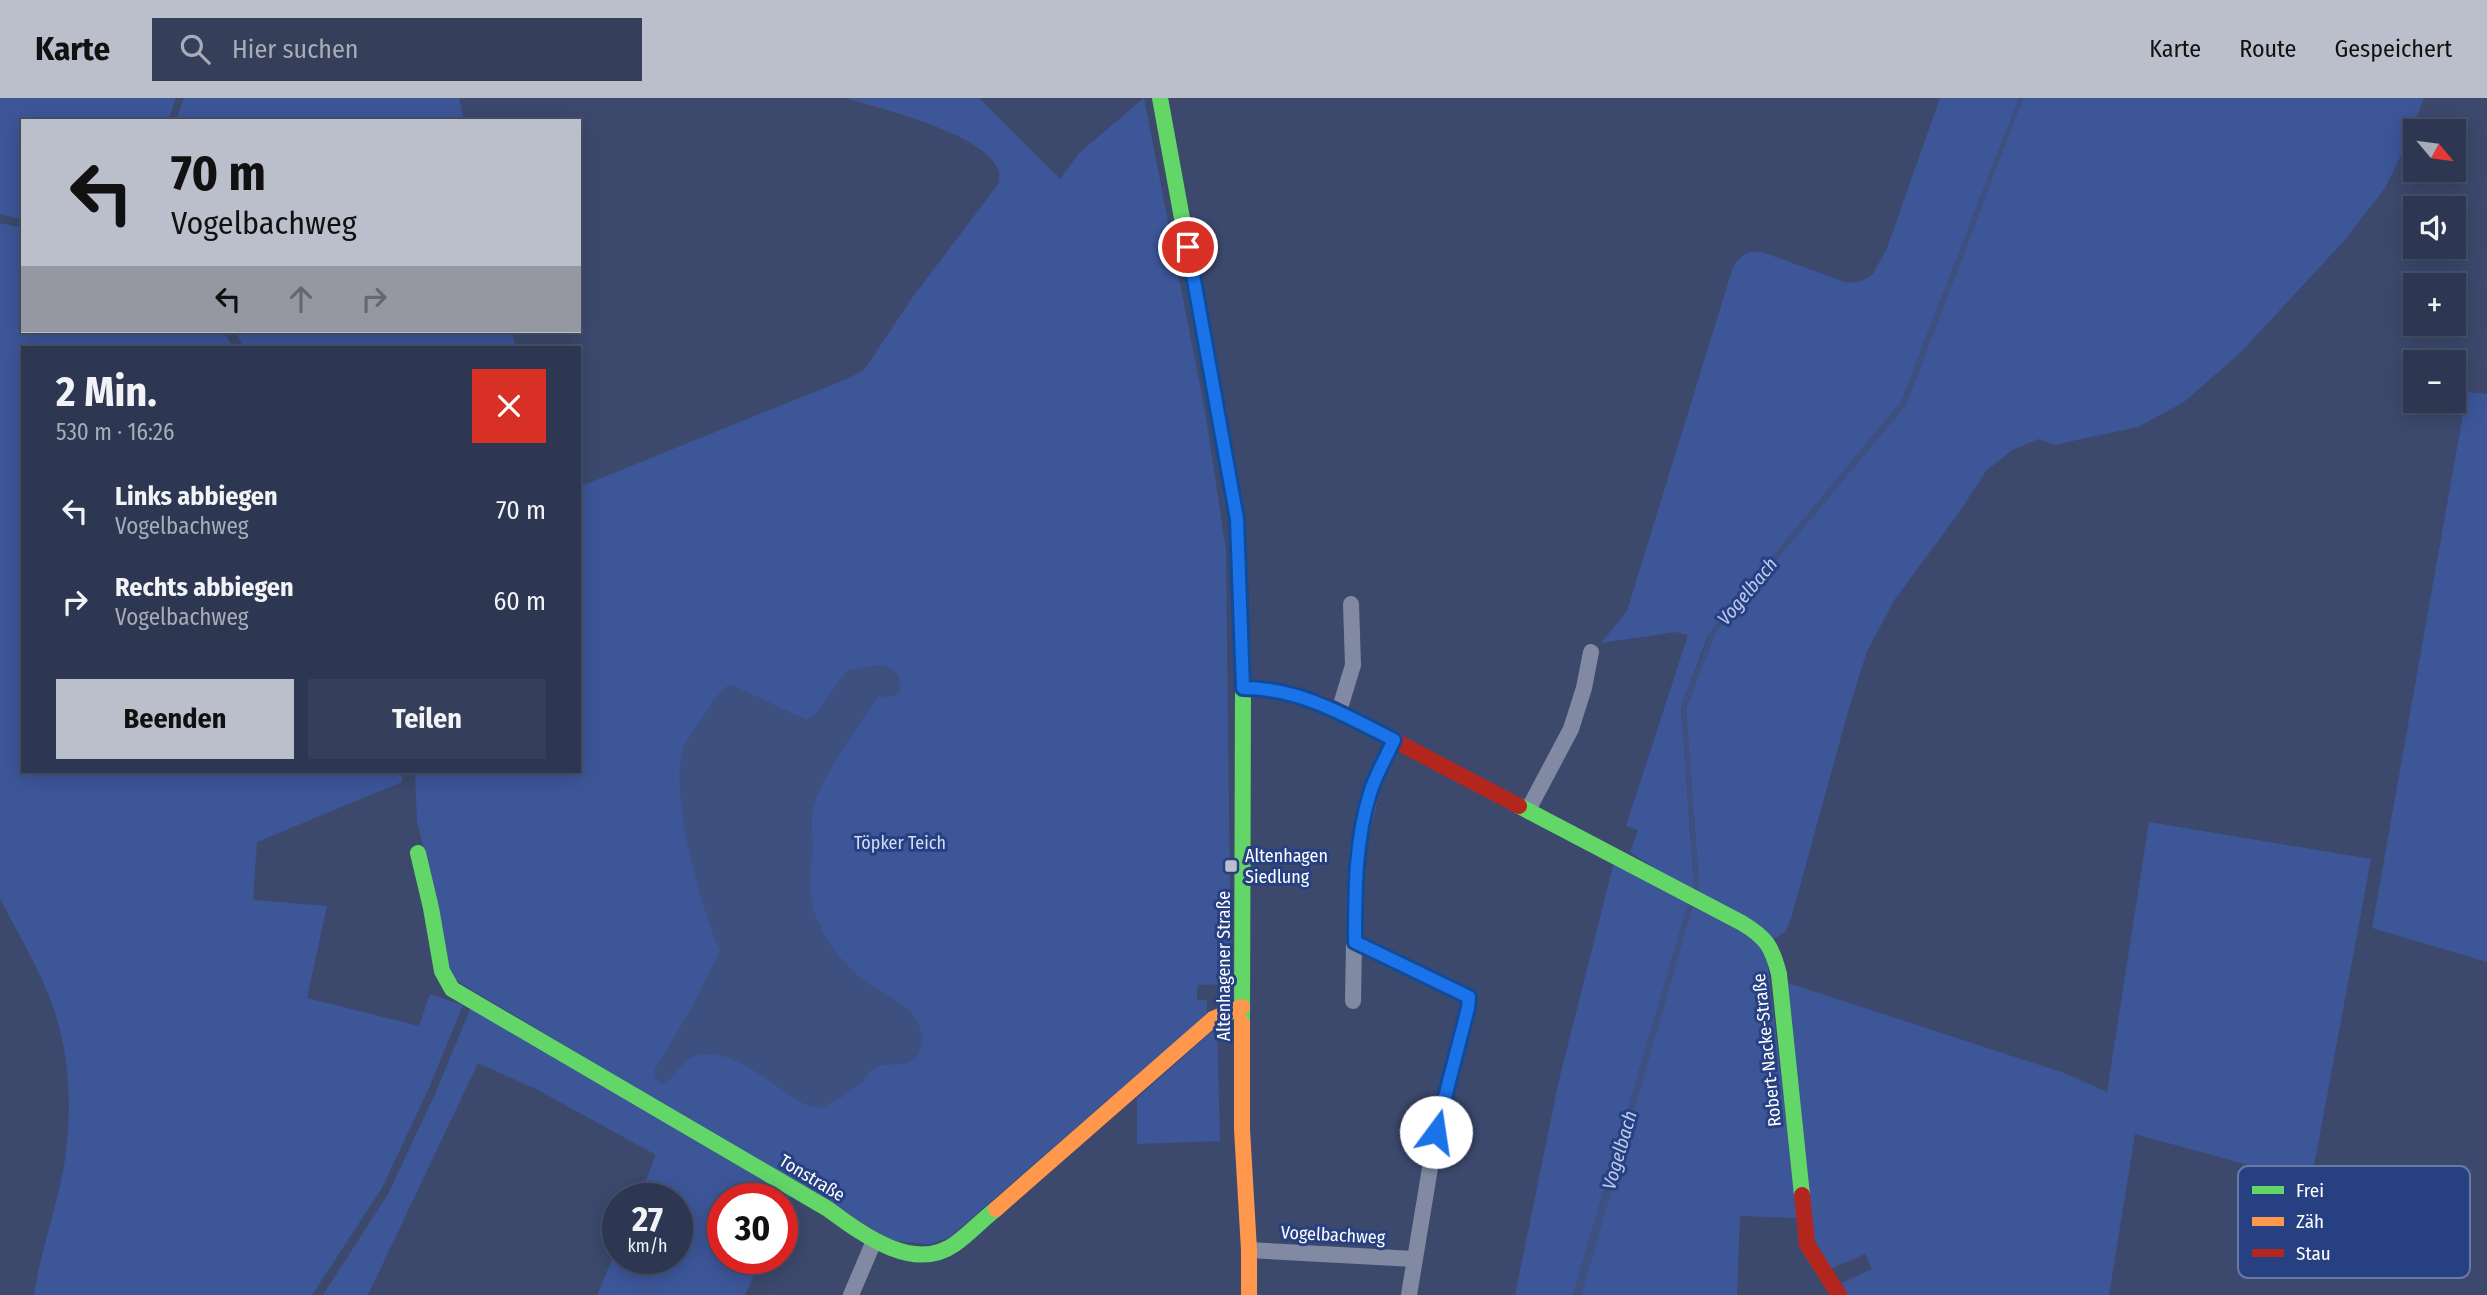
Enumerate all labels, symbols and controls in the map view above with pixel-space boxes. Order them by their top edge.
search box [152,18,642,81]
text: Karte [35,29,110,69]
icon: search [176,30,214,68]
text: Hier suchen [232,34,359,65]
text: Karte [2149,35,2201,63]
text: Route [2239,35,2296,63]
text: Gespeichert [2334,35,2452,63]
north arrow [2403,119,2466,182]
map controls [2403,119,2466,413]
text: 70 m [171,144,266,203]
icon: left [56,147,147,238]
button: sound [2403,196,2466,259]
text: Vogelbachweg [171,204,357,242]
pin [1158,217,1218,277]
icon: arrive [1169,228,1207,266]
button: + [2403,273,2466,336]
icon: left [209,280,247,318]
icon: ahead [282,280,320,318]
icon: right [355,280,393,318]
button: − [2403,350,2466,413]
text: 2 Min. [56,367,157,417]
button: close [472,369,546,443]
text: 530 m · 16:26 [56,418,174,446]
text: Links abbiegen [115,481,278,512]
icon: left [56,492,94,530]
text: 70 m [496,495,546,526]
text: Vogelbachweg [115,512,249,540]
water label: Vogelbach [1713,553,1782,630]
text: Rechts abbiegen [115,572,294,603]
icon: right [56,583,94,621]
text: 60 m [493,586,546,617]
text: Vogelbachweg [115,603,249,631]
button: Beenden [56,679,294,759]
button: Teilen [308,679,546,759]
park label: Töpker Teich [854,832,946,854]
place label: Altenhagen Siedlung [1245,845,1328,888]
marker: Altenhagen Siedlung [1223,858,1239,874]
street label: Altenhagener Straße [1213,891,1235,1041]
street label: Robert-Nacke-Straße [1748,972,1786,1128]
position arrow [1399,1095,1473,1169]
water label: Vogelbach [1597,1108,1642,1192]
street label: Tonstraße [775,1150,849,1206]
legend [2238,1166,2470,1278]
text: Frei [2296,1179,2324,1202]
speed limit sign: 30 [707,1183,798,1274]
text: 27 [632,1198,663,1240]
text: Zäh [2296,1210,2324,1233]
street label: Vogelbachweg [1280,1221,1386,1249]
text: km/h [627,1235,668,1257]
text: Stau [2296,1242,2331,1265]

